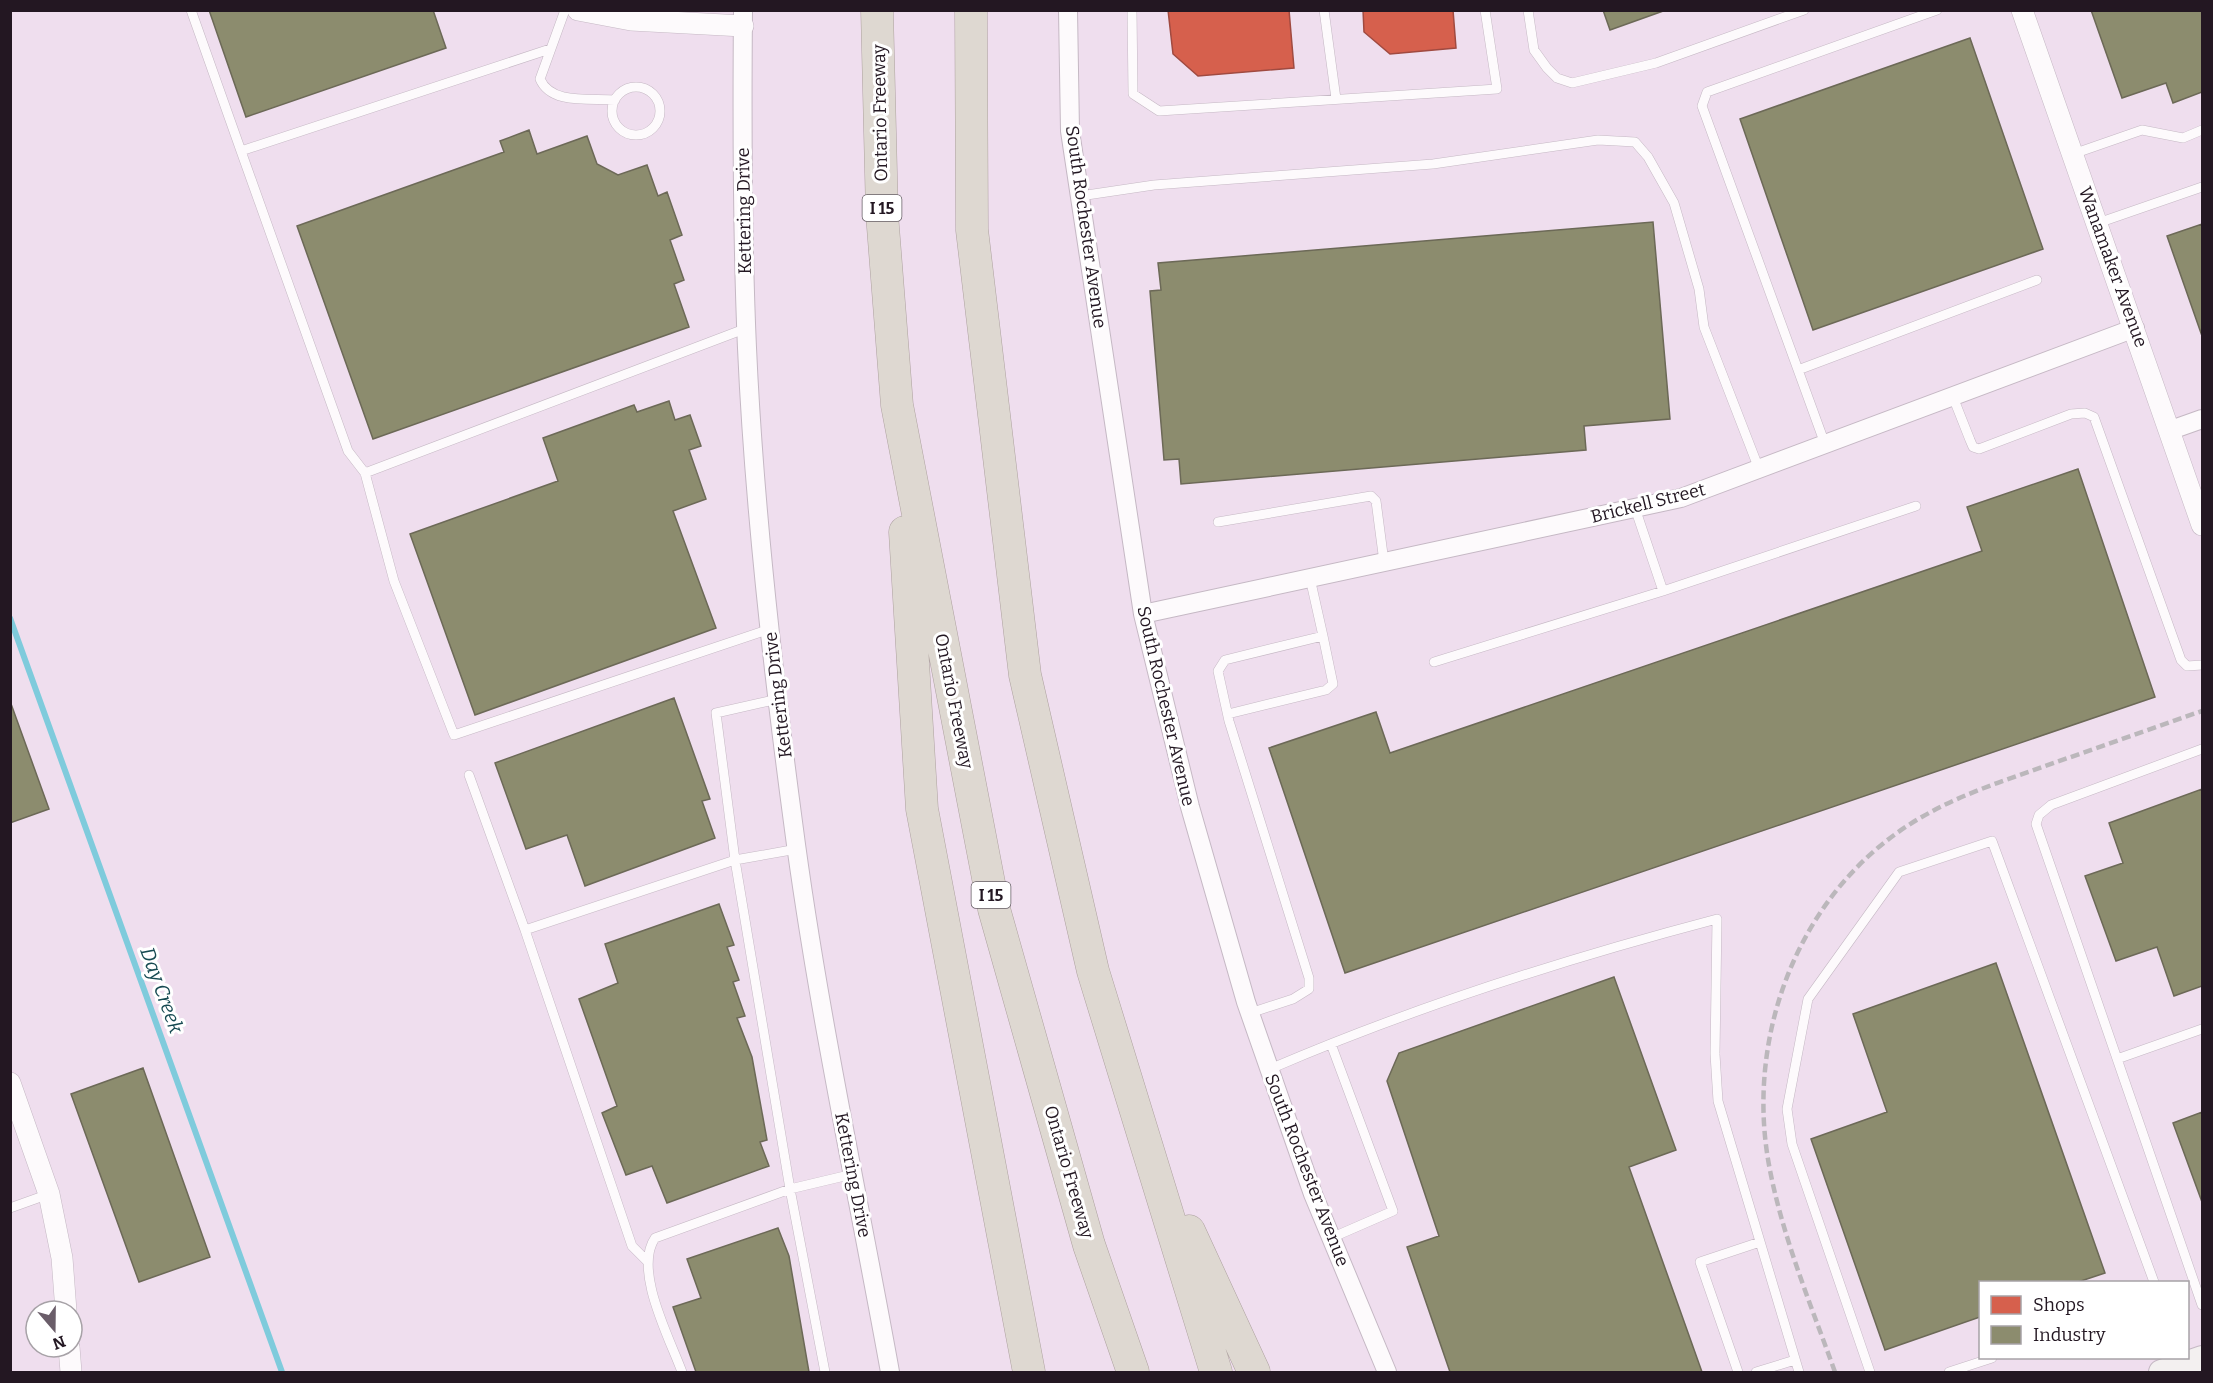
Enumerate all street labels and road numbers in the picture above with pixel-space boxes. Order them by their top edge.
street label: Ontario Freeway [868,44,892,182]
street label: South Rochester Avenue [1061,124,1111,330]
street label: Kettering Drive [732,147,756,275]
street label: Wanamaker Avenue [2074,184,2152,350]
road number: I 15 [862,195,902,221]
street label: Brickell Street [1588,478,1708,528]
street label: South Rochester Avenue [1132,604,1200,808]
street label: Kettering Drive [759,631,797,759]
street label: Ontario Freeway [930,632,978,771]
road number: I 15 [972,882,1010,908]
street label: South Rochester Avenue [1260,1071,1354,1269]
street label: Ontario Freeway [1040,1103,1099,1241]
street label: Kettering Drive [830,1111,876,1239]

